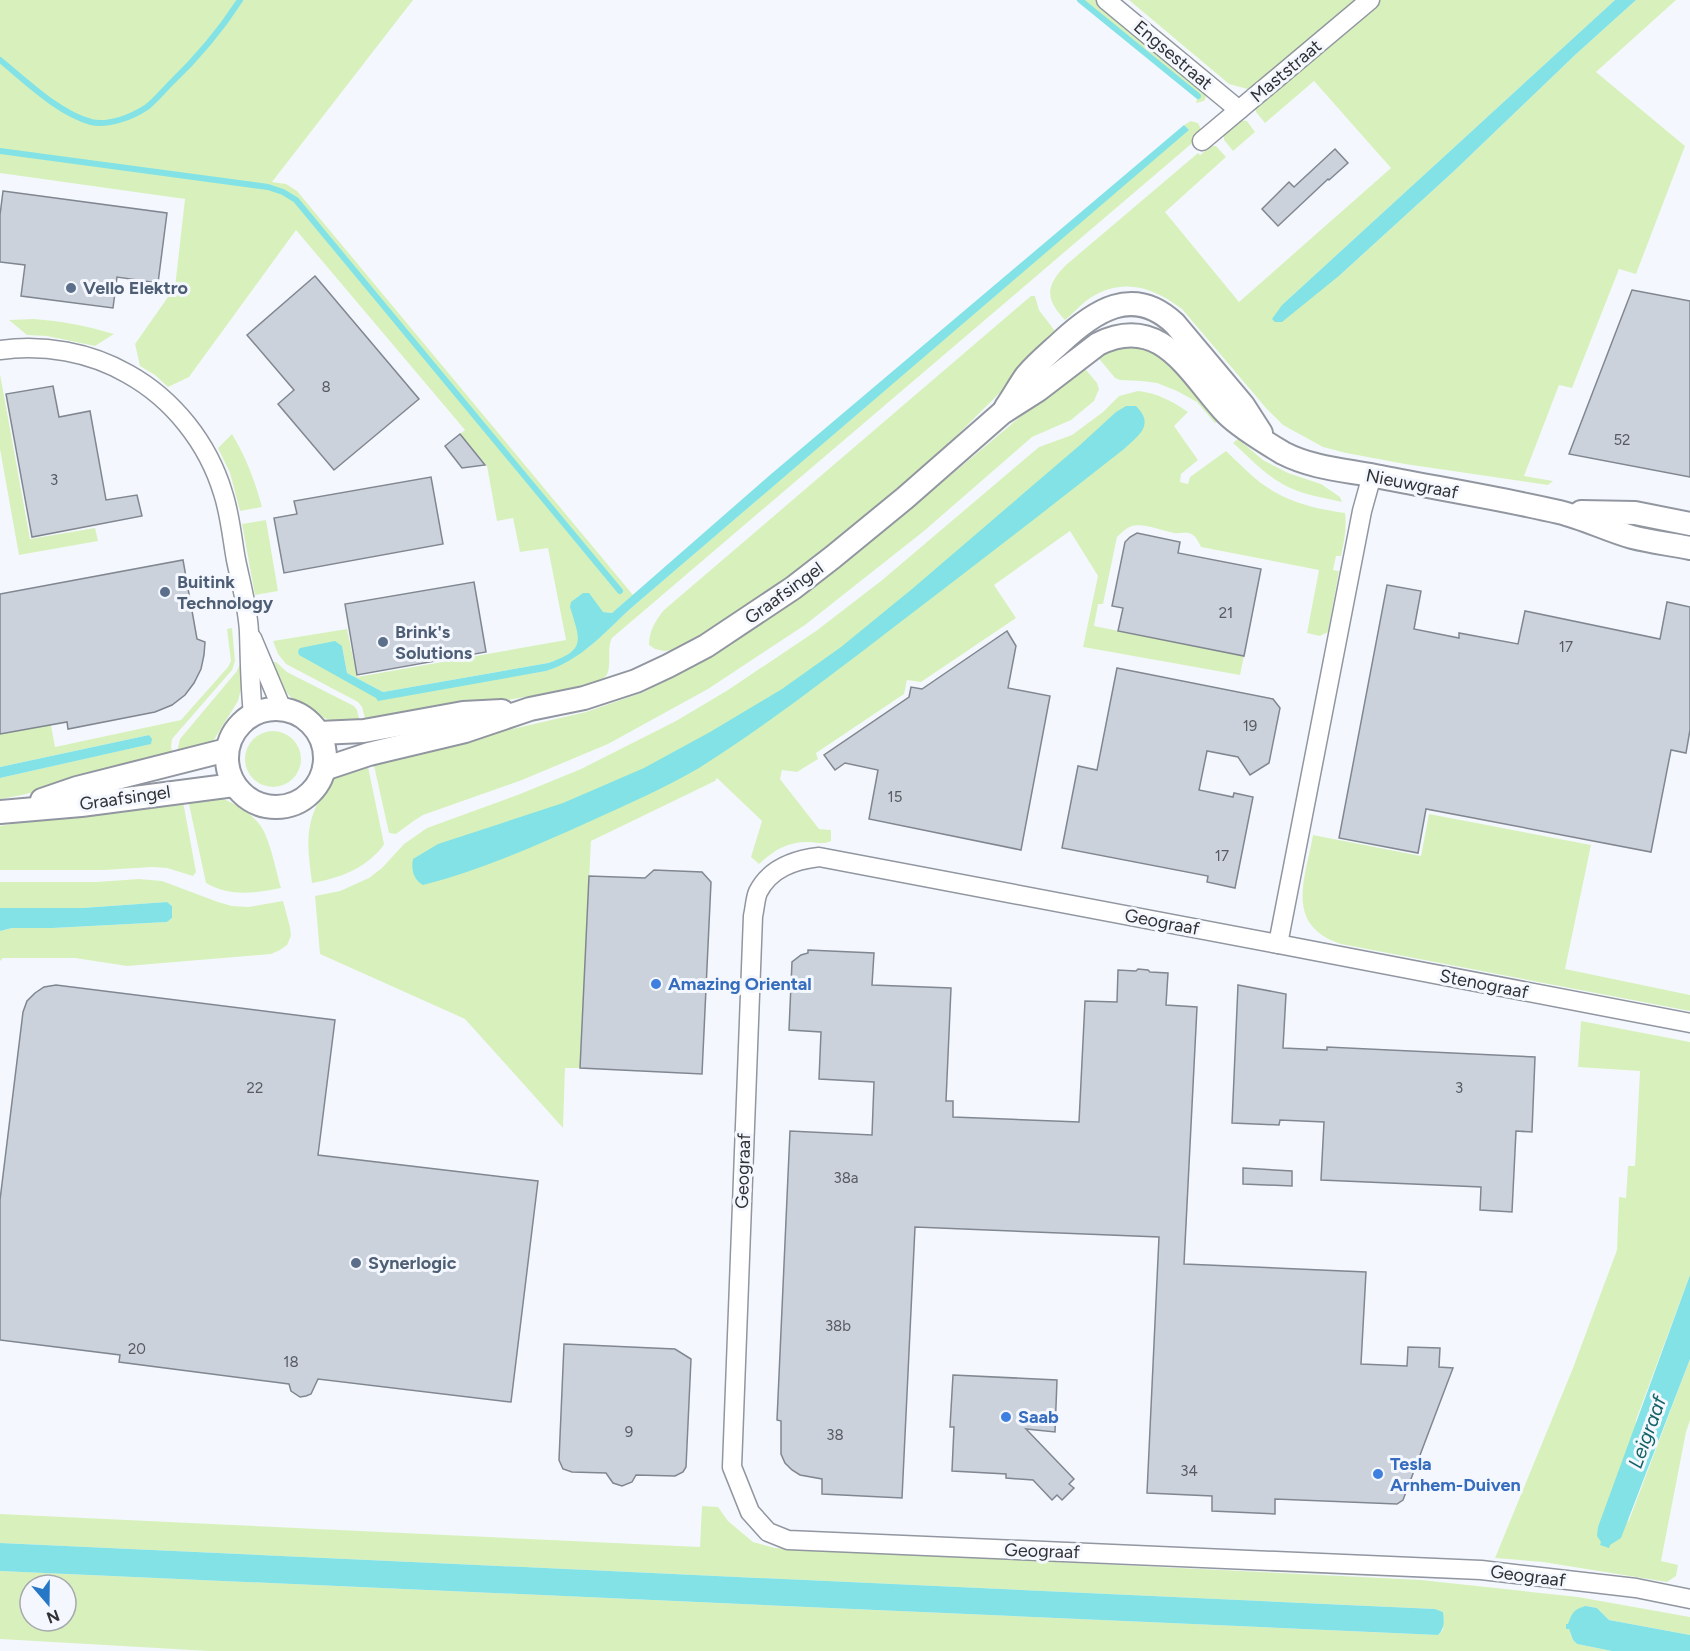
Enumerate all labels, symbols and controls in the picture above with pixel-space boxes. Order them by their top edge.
street label: Engsestraat [1129,16,1217,94]
street label: Maststraat [1246,35,1326,107]
place label: Vello Elektro [83,277,188,299]
marker: Vello Elektro [64,281,78,295]
house number: 8 [321,378,331,396]
house number: 52 [1613,431,1631,449]
street label: Nieuwgraaf [1364,464,1460,504]
house number: 3 [50,471,58,489]
street label: Graafsingel [740,557,828,629]
place label: Buitink Technology [177,571,274,614]
marker: Buitink Technology [158,585,172,599]
house number: 21 [1219,604,1233,622]
place label: Brink's Solutions [395,621,473,664]
marker: Brink's Solutions [376,635,390,649]
house number: 17 [1559,638,1573,656]
house number: 19 [1243,717,1257,735]
street label: Graafsingel [78,781,172,815]
house number: 15 [888,788,902,806]
house number: 17 [1215,847,1229,865]
street label: Geograaf [1123,904,1202,940]
street label: Stenograaf [1438,965,1531,1003]
place label: Amazing Oriental [668,973,812,995]
marker: Amazing Oriental [649,977,663,991]
house number: 22 [247,1079,263,1097]
house number: 3 [1455,1079,1463,1097]
street label: Geograaf [731,1132,755,1209]
house number: 38a [833,1169,859,1187]
place label: Synerlogic [368,1252,457,1274]
marker: Synerlogic [349,1256,363,1270]
house number: 38b [825,1317,851,1335]
house number: 20 [128,1340,146,1358]
house number: 18 [283,1353,299,1371]
water label: Leigraaf [1623,1391,1672,1472]
place label: Saab [1018,1406,1059,1428]
marker: Saab [999,1410,1013,1424]
house number: 9 [625,1423,633,1441]
house number: 38 [826,1426,844,1444]
place label: Tesla Arnhem-Duiven [1390,1453,1521,1496]
house number: 34 [1180,1462,1198,1480]
marker: Tesla Arnhem-Duiven [1371,1467,1385,1481]
street label: Geograaf [1004,1539,1081,1563]
street label: Geograaf [1489,1560,1567,1592]
north arrow [18,1573,78,1633]
text: N [44,1606,62,1628]

